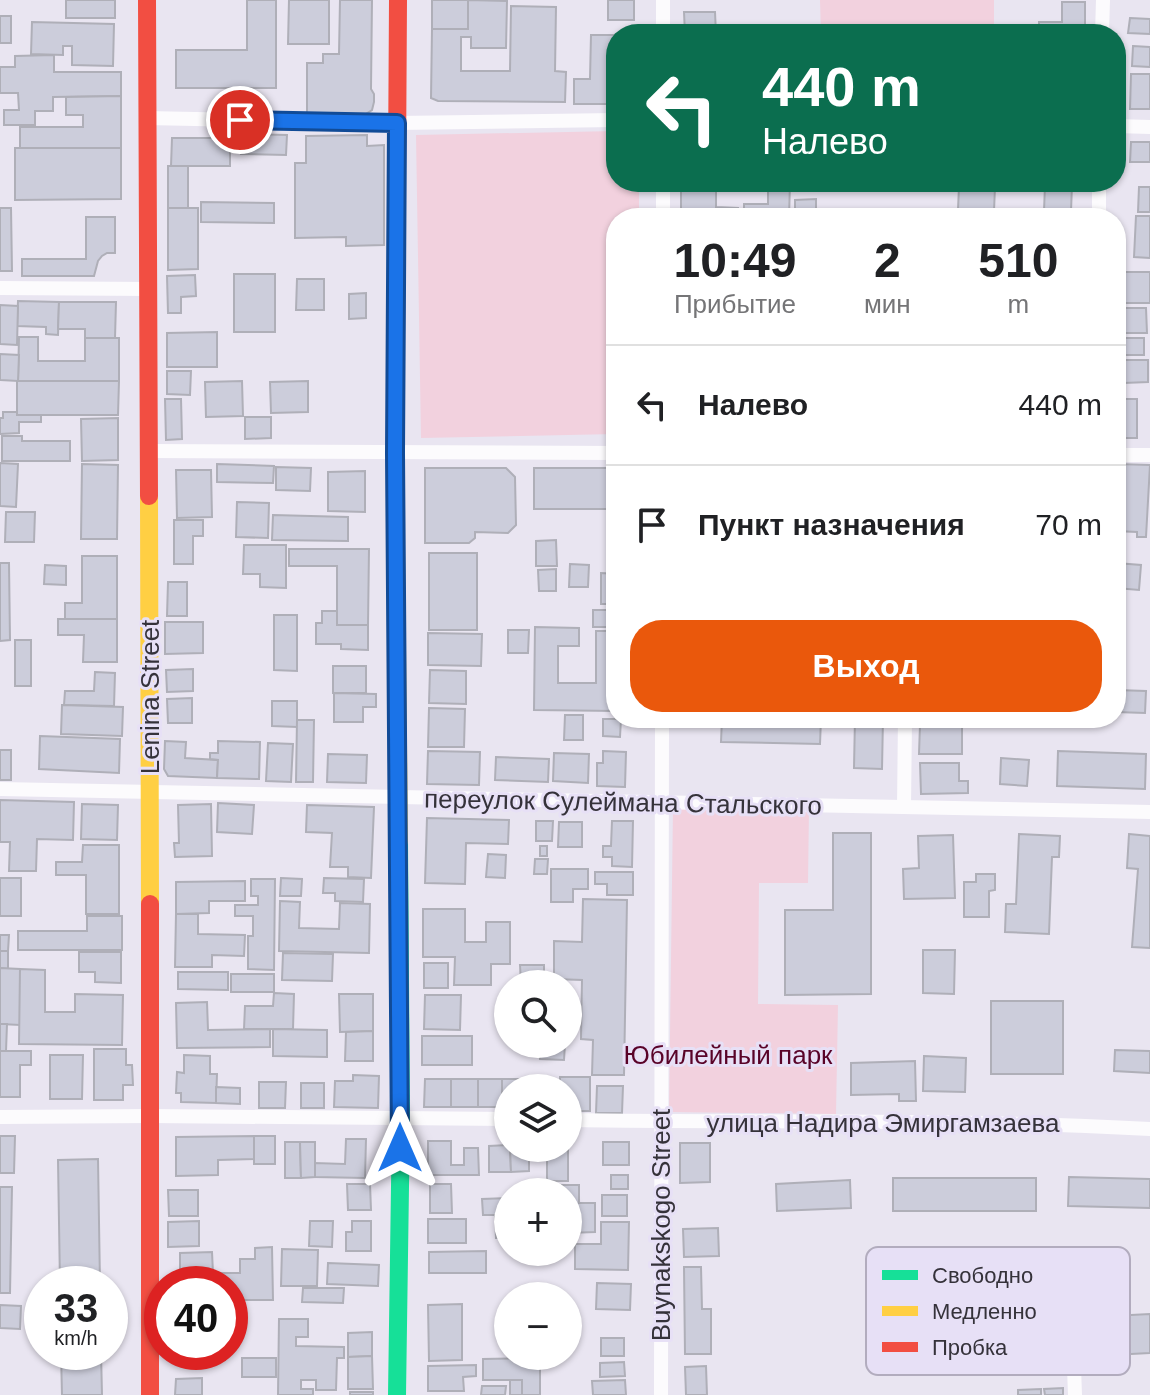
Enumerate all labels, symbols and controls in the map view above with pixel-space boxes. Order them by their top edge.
text: 440 m [762,55,921,118]
icon: left [630,56,734,160]
pin [206,86,274,154]
icon: arrive [218,98,262,142]
text: Налево [762,121,888,162]
text: 10:49 [674,234,796,287]
text: 2 [874,234,901,287]
text: 510 [978,234,1058,287]
text: Прибытие [674,289,796,319]
text: мин [864,289,911,319]
text: m [1008,289,1029,319]
icon: left [630,383,674,427]
text: Налево [698,388,808,421]
text: 440 m [1019,388,1102,421]
icon: arrive [630,503,674,547]
text: Пункт назначения [698,508,965,541]
text: 70 m [1035,508,1102,541]
street label: Lenina Street [135,619,165,774]
button: Выход [630,620,1102,712]
street label: переулок Сулеймана Стальского [424,784,822,820]
map controls [494,970,582,1370]
button: search [494,970,582,1058]
park label: Юбилейный парк [623,1040,833,1070]
button: layers [494,1074,582,1162]
position arrow [358,1106,442,1190]
street label: Buynakskogo Street [646,1108,676,1341]
street label: улица Надира Эмиргамзаева [707,1108,1060,1138]
button: + [494,1178,582,1266]
legend [866,1247,1130,1375]
text: Свободно [932,1263,1033,1288]
speed limit sign: 40 [144,1266,248,1370]
button: − [494,1282,582,1370]
text: 33 [54,1286,98,1330]
text: Медленно [932,1299,1037,1324]
text: km/h [54,1327,98,1349]
text: Пробка [932,1335,1008,1360]

